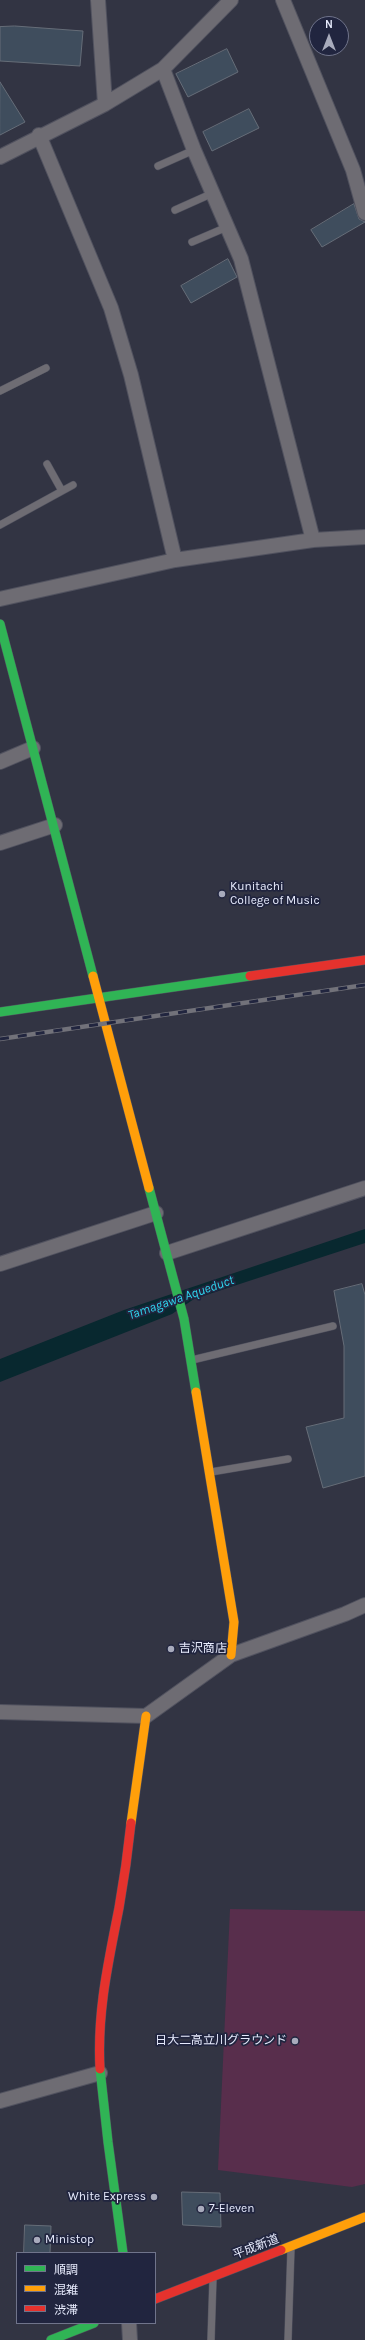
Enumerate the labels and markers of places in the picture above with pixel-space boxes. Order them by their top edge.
place label: Kunitachi College of Music [230,880,320,908]
marker: Kunitachi College of Music [217,889,227,899]
place label: 吉沢商店 [179,1642,227,1656]
marker: 吉沢商店 [166,1644,176,1654]
place label: 日大二高立川グラウンド [155,2034,287,2048]
marker: 日大二高立川グラウンド [290,2036,300,2046]
place label: White Express [68,2190,146,2204]
marker: White Express [149,2192,159,2202]
place label: 7-Eleven [209,2202,255,2216]
marker: 7-Eleven [196,2204,206,2214]
place label: Ministop [45,2233,94,2247]
marker: Ministop [32,2235,42,2245]

